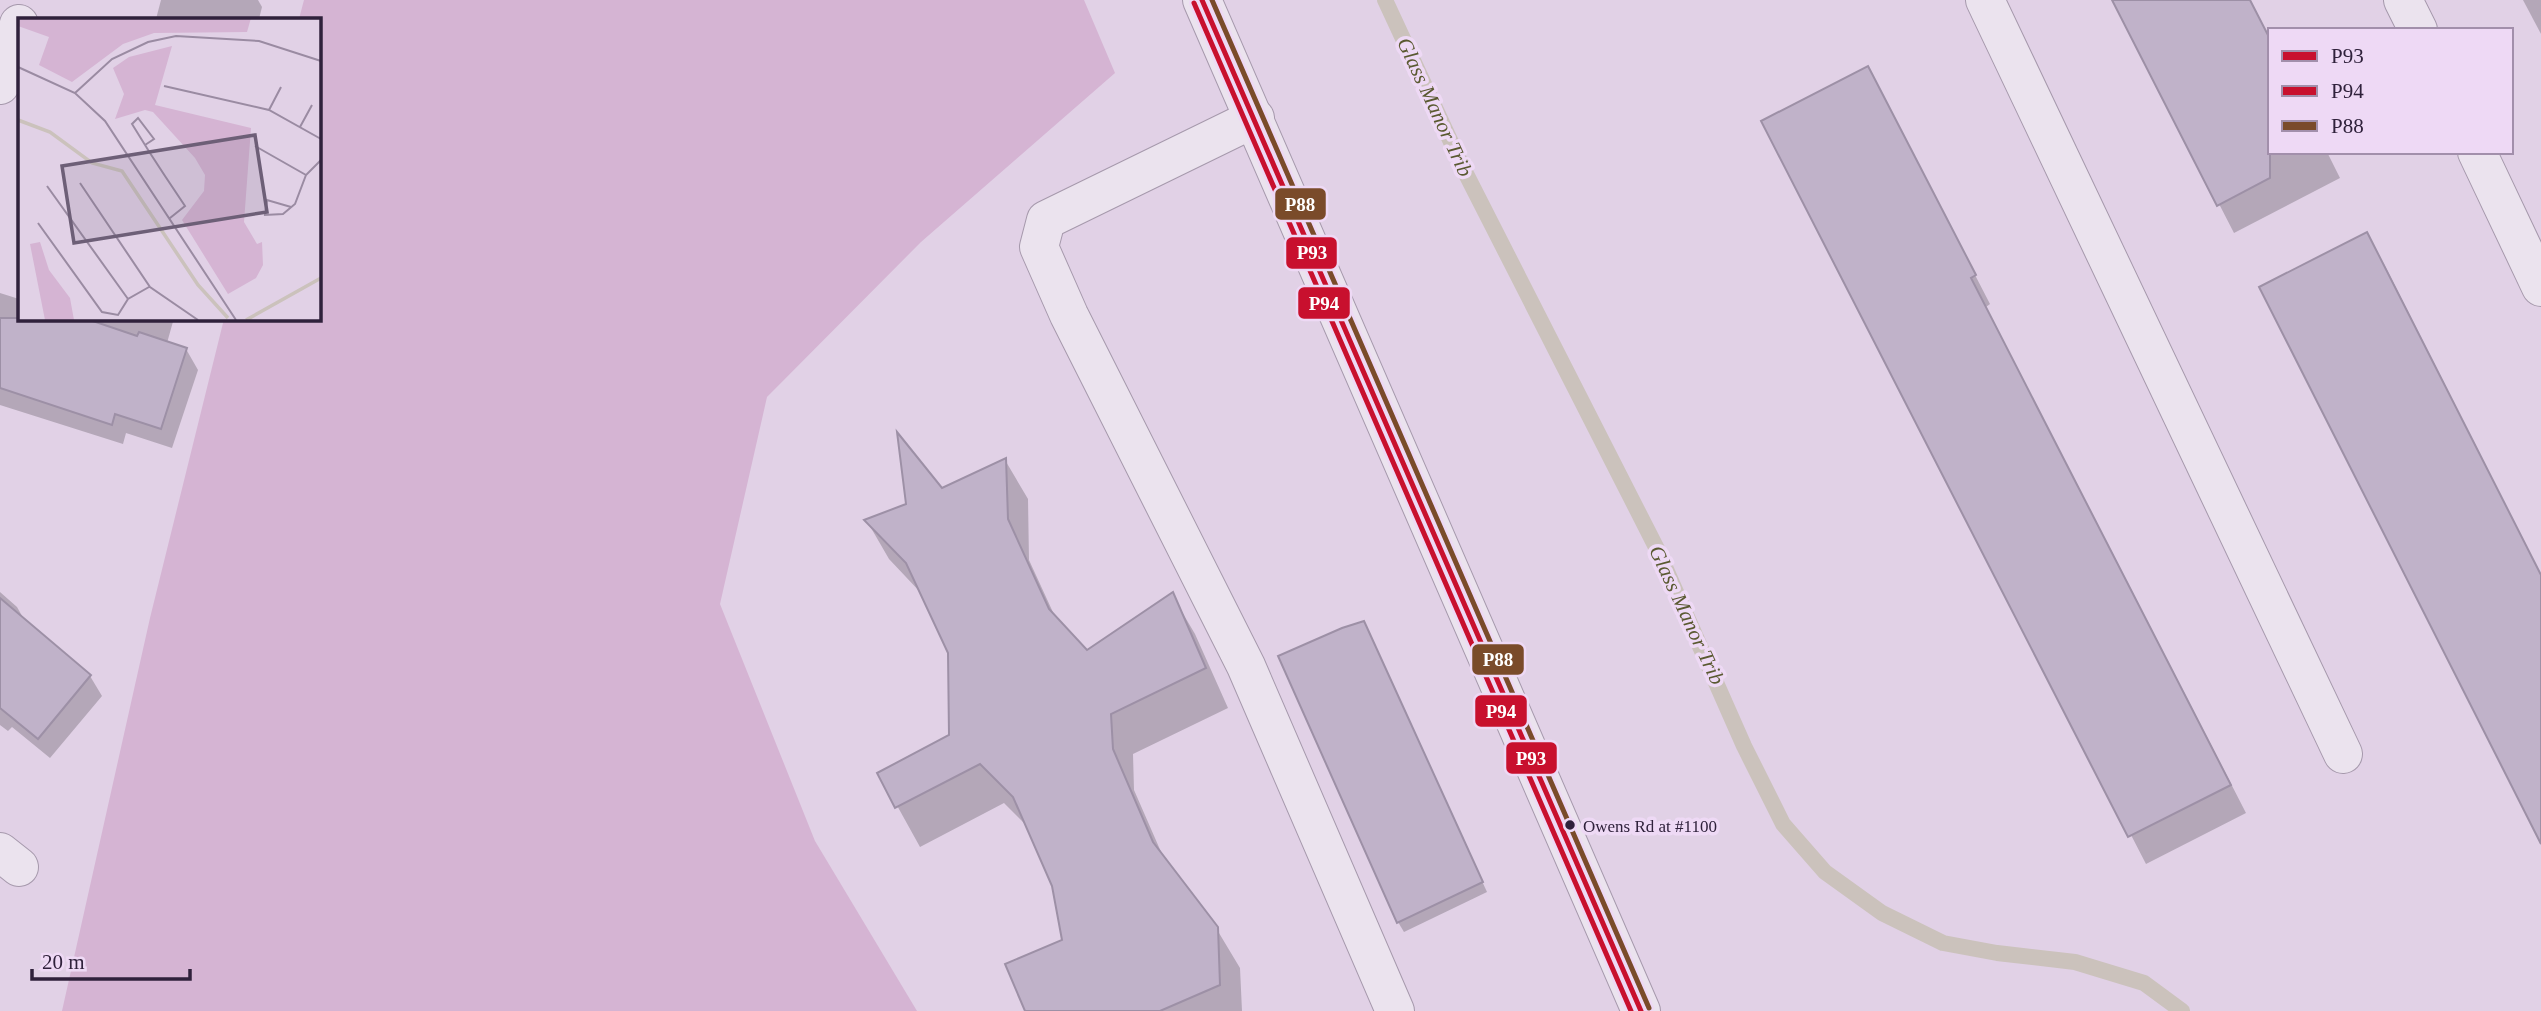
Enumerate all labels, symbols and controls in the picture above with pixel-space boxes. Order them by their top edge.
inset map [18,18,320,320]
legend [2268,28,2513,154]
water label: Glass Manor Trib [1392,34,1478,180]
text: P93 [2331,44,2364,68]
text: P94 [2331,79,2364,103]
text: P88 [2331,114,2364,138]
line badge: P88 [1274,187,1327,221]
text: P88 [1285,194,1315,215]
line badge: P93 [1285,236,1338,270]
text: P93 [1297,242,1327,263]
line badge: P94 [1297,286,1351,320]
text: P94 [1309,293,1340,314]
water label: Glass Manor Trib [1644,542,1730,688]
line badge: P88 [1471,643,1525,676]
text: P88 [1483,649,1513,670]
line badge: P94 [1474,694,1528,728]
text: P94 [1486,701,1517,722]
line badge: P93 [1505,741,1558,775]
text: P93 [1516,748,1546,769]
place label: Owens Rd at #1100 [1583,817,1717,836]
marker: Owens Rd at #1100 [1563,818,1577,832]
scale bar [32,937,189,981]
text: 20 m [42,950,85,974]

